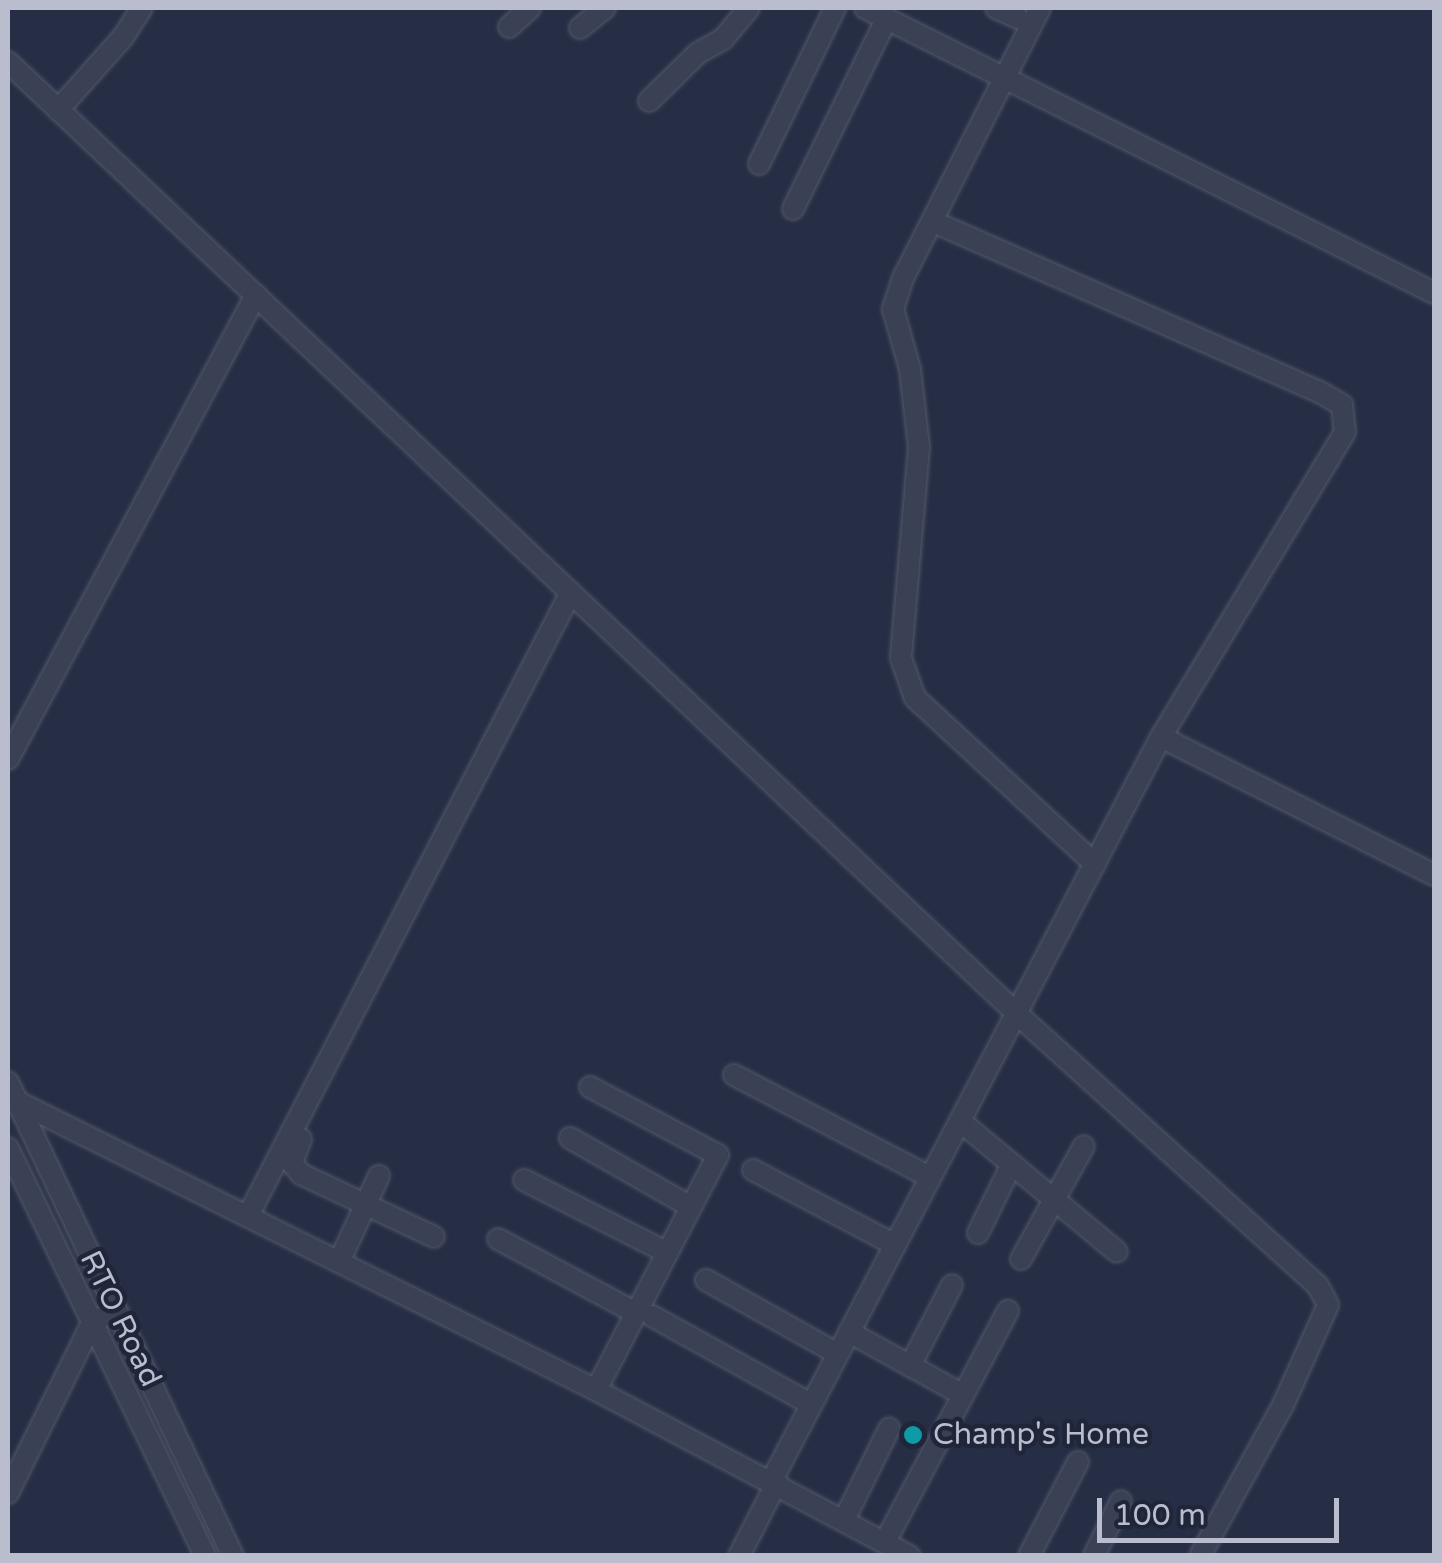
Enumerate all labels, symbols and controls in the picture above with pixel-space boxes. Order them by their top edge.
street label: RTO Road [72,1245,168,1393]
place label: Champ's Home [933,1417,1149,1453]
marker: Champ's Home [902,1424,924,1446]
scale bar [1102,1478,1344,1540]
text: 100 m [1114,1497,1206,1534]

